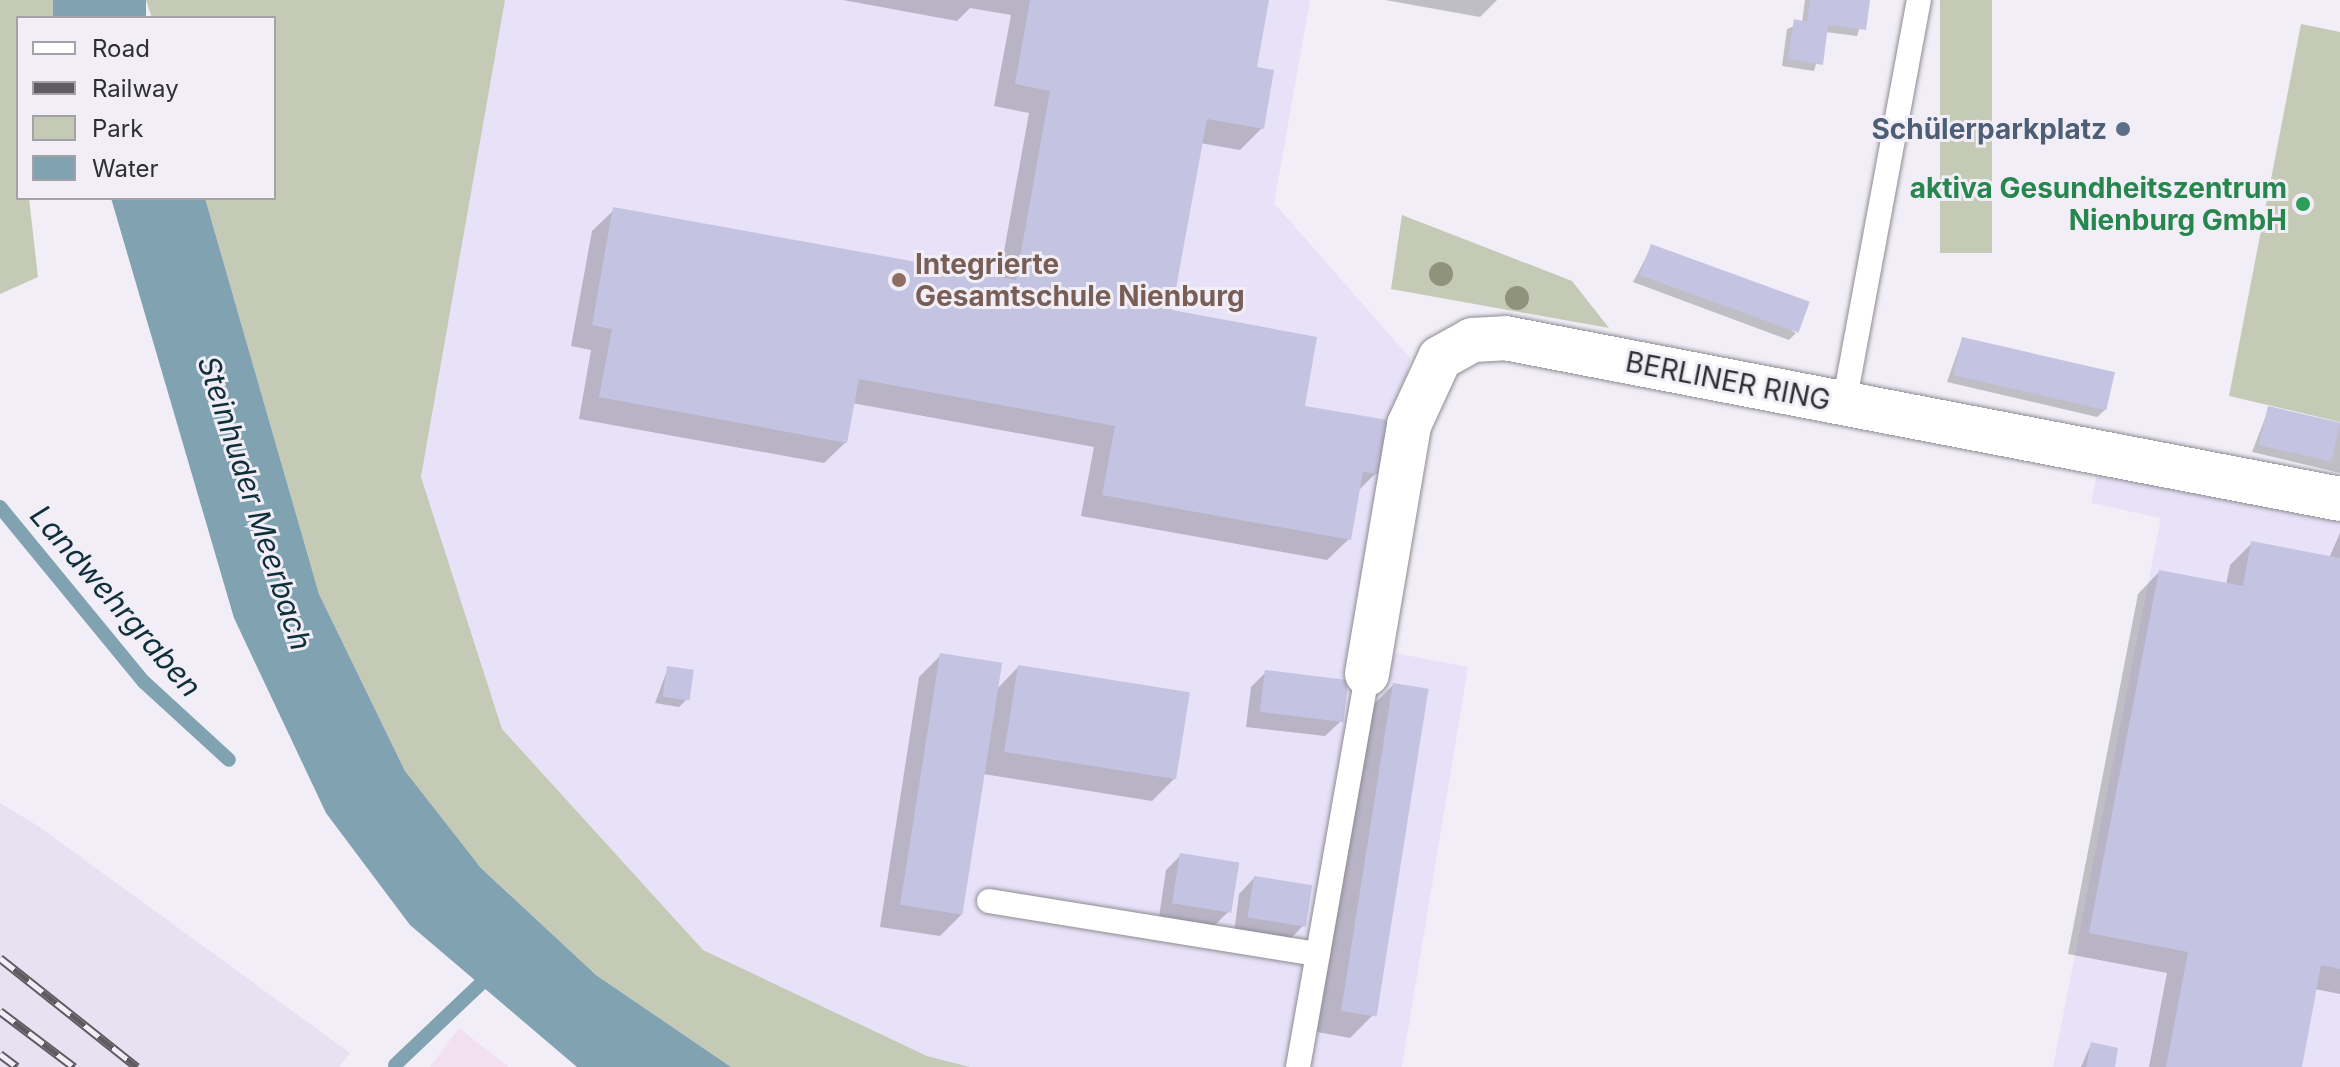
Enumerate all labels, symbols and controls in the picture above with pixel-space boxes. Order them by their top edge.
legend [16,16,276,200]
text: Road [92,34,150,63]
text: Railway [92,74,179,103]
place label: Schülerparkplatz [1871,112,2107,146]
text: Park [92,114,143,143]
marker: Schülerparkplatz [2114,120,2132,138]
text: Water [92,154,159,183]
place label: aktiva Gesundheitszentrum Nienburg GmbH [1910,171,2287,237]
marker: aktiva Gesundheitszentrum Nienburg GmbH [2294,195,2312,213]
place label: Integrierte Gesamtschule Nienburg [915,247,1245,313]
marker: Integrierte Gesamtschule Nienburg [890,271,908,289]
street label: BERLINER RING [1623,345,1833,417]
water label: Steinhuder Meerbach [190,351,320,655]
water label: Landwehrgraben [23,498,209,704]

